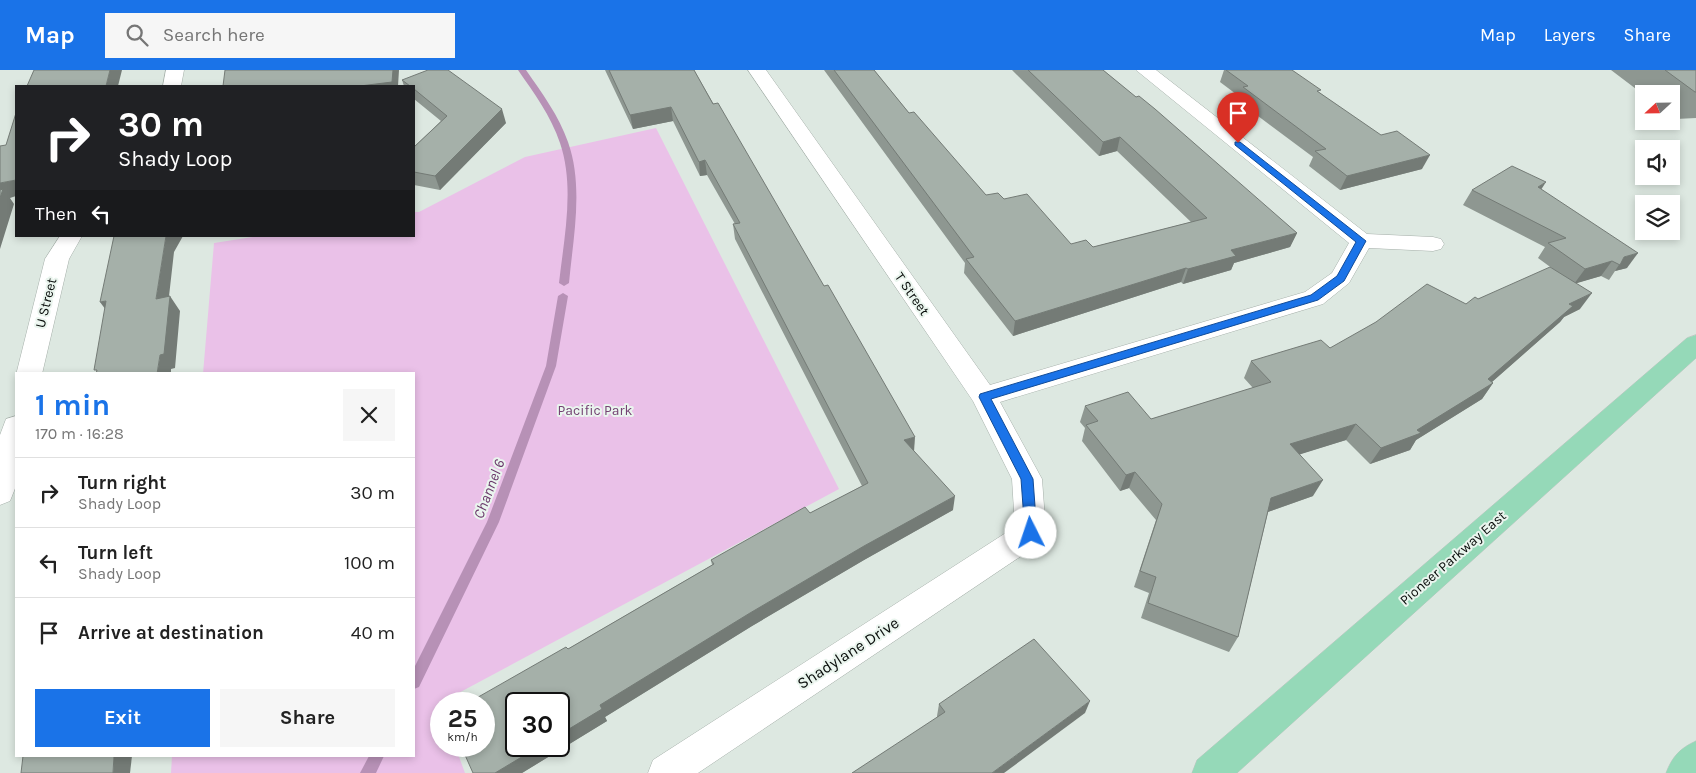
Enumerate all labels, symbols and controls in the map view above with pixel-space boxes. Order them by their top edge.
search box [105,13,455,58]
text: Map [25,21,75,49]
icon: search [123,21,151,49]
text: Search here [163,24,265,46]
text: Map [1480,24,1516,46]
text: Layers [1544,24,1596,46]
text: Share [1624,24,1671,46]
north arrow [1635,85,1680,130]
map controls [1635,85,1680,240]
pin [1217,92,1259,143]
icon: arrive [1224,99,1252,127]
text: 30 m [118,104,204,145]
icon: right [35,105,100,170]
button: sound [1635,140,1680,185]
text: Shady Loop [118,146,232,172]
button: layers [1635,195,1680,240]
icon: left [87,200,115,228]
text: Then [35,203,77,225]
street label: T Street [891,269,933,319]
street label: U Street [32,276,60,330]
text: 1 min [35,387,110,423]
button: close [343,389,395,441]
park label: Pacific Park [558,402,633,419]
text: 170 m · 16:28 [35,424,124,443]
water label: Channel 6 [469,457,509,521]
text: Turn right [78,472,167,494]
icon: right [35,479,63,507]
text: 30 m [350,482,395,504]
text: Shady Loop [78,494,161,513]
position arrow [1004,506,1056,558]
street label: Pioneer Parkway East [1396,507,1510,609]
text: Turn left [78,542,153,564]
icon: left [35,549,63,577]
text: 100 m [344,552,395,574]
text: Shady Loop [78,564,161,583]
street label: Shadylane Drive [794,613,902,693]
icon: arrive [35,619,63,647]
text: Arrive at destination [78,622,264,644]
text: 40 m [351,622,395,644]
button: Exit [35,689,210,747]
button: Share [220,689,395,747]
speed limit sign: 30 [505,692,570,757]
text: 25 [448,704,477,733]
text: km/h [447,730,478,744]

